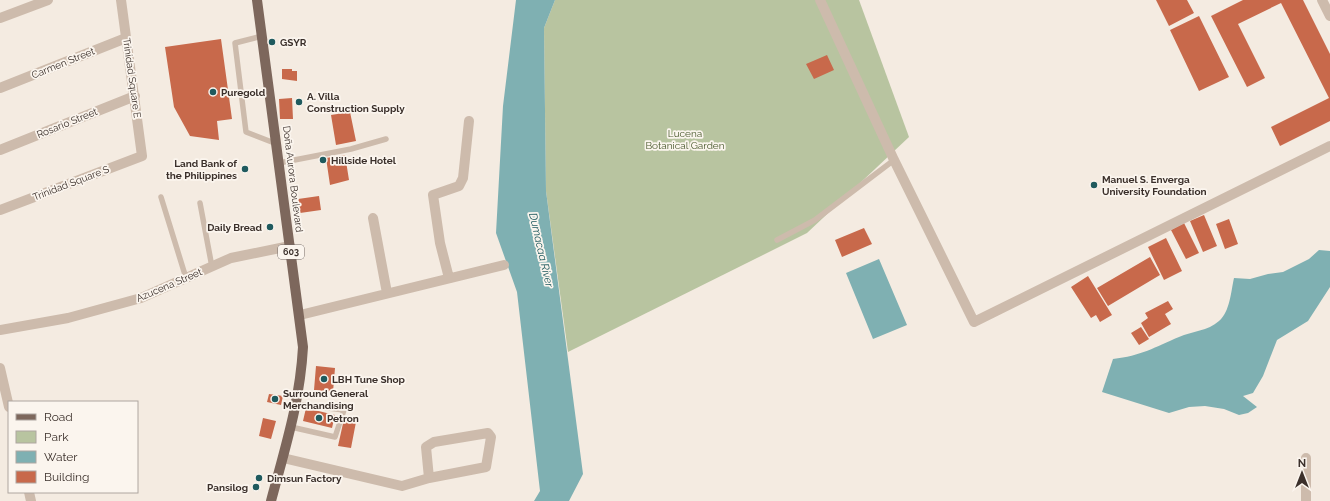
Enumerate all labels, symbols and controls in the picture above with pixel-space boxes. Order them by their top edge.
street label: Trinidad Square E [121,37,143,119]
marker: GSYR [267,37,277,47]
place label: GSYR [280,37,307,48]
street label: Carmen Street [30,45,97,81]
marker: Puregold [208,87,218,97]
place label: Puregold [221,87,266,98]
place label: A. Villa Construction Supply [307,91,405,114]
marker: A. Villa Construction Supply [294,97,304,107]
street label: Rosario Street [35,106,100,140]
street label: Doña Aurora Boulevard [281,125,305,233]
park label: Lucena Botanical Garden [645,128,725,151]
marker: Hillside Hotel [318,155,328,165]
place label: Hillside Hotel [331,155,397,166]
place label: Land Bank of the Philippines [166,158,237,181]
street label: Trinidad Square S [31,163,111,203]
marker: Land Bank of the Philippines [240,164,250,174]
place label: Manuel S. Enverga University Foundation [1102,174,1206,197]
marker: Manuel S. Enverga University Foundation [1089,180,1099,190]
water label: Dumacaa River [526,212,556,290]
place label: Daily Bread [207,222,263,233]
marker: Daily Bread [265,222,275,232]
road number: 603 [278,245,304,259]
street label: Azucena Street [134,266,204,304]
marker: LBH Tune Shop [319,374,329,384]
place label: LBH Tune Shop [332,374,406,385]
place label: Surround General Merchandising [283,388,369,411]
marker: Surround General Merchandising [270,394,280,404]
legend [8,401,138,493]
text: Road [44,410,73,424]
marker: Petron [314,413,324,423]
place label: Petron [327,413,359,424]
text: Park [44,430,69,444]
text: Water [44,450,78,464]
north arrow [1282,453,1322,493]
text: N [1298,457,1306,470]
text: Building [44,470,90,484]
marker: Dimsun Factory [254,473,264,483]
place label: Dimsun Factory [267,473,342,484]
place label: Pansilog [207,482,248,493]
marker: Pansilog [251,482,261,492]

